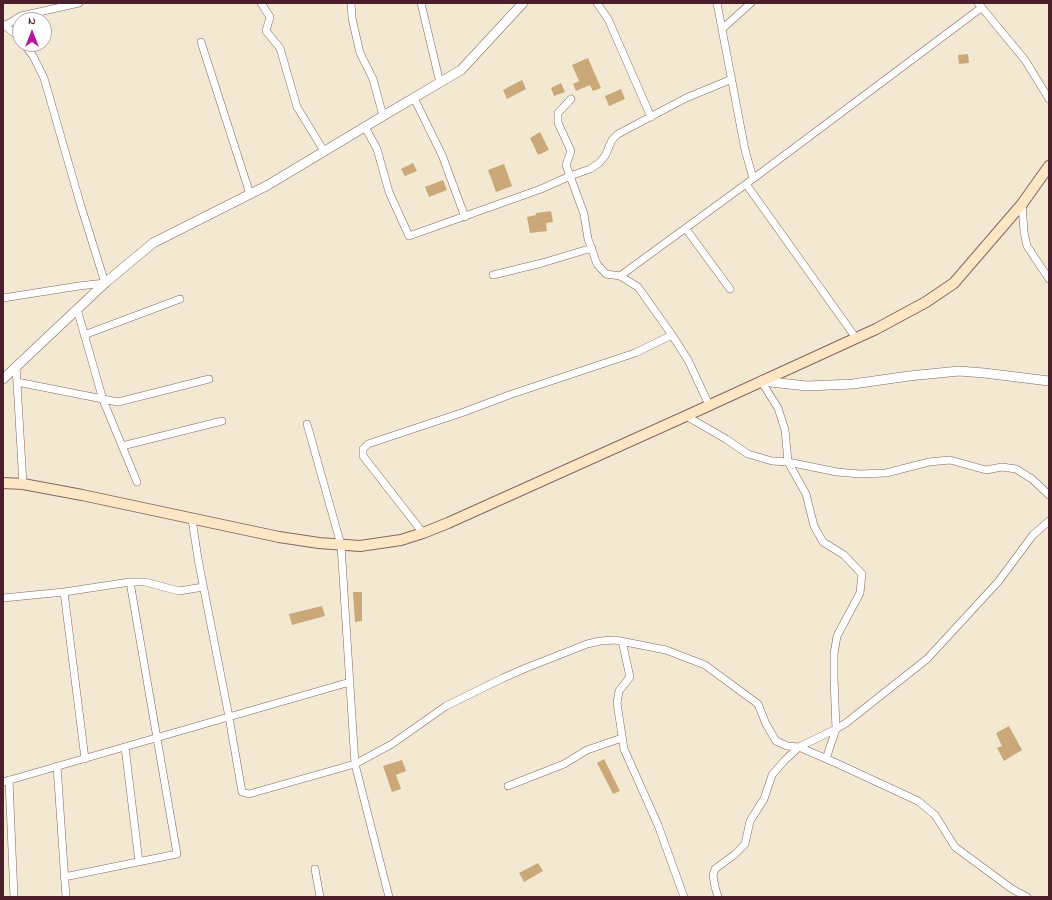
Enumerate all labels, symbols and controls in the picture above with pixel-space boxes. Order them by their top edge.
north arrow [12,12,52,52]
text: N [28,13,36,29]

